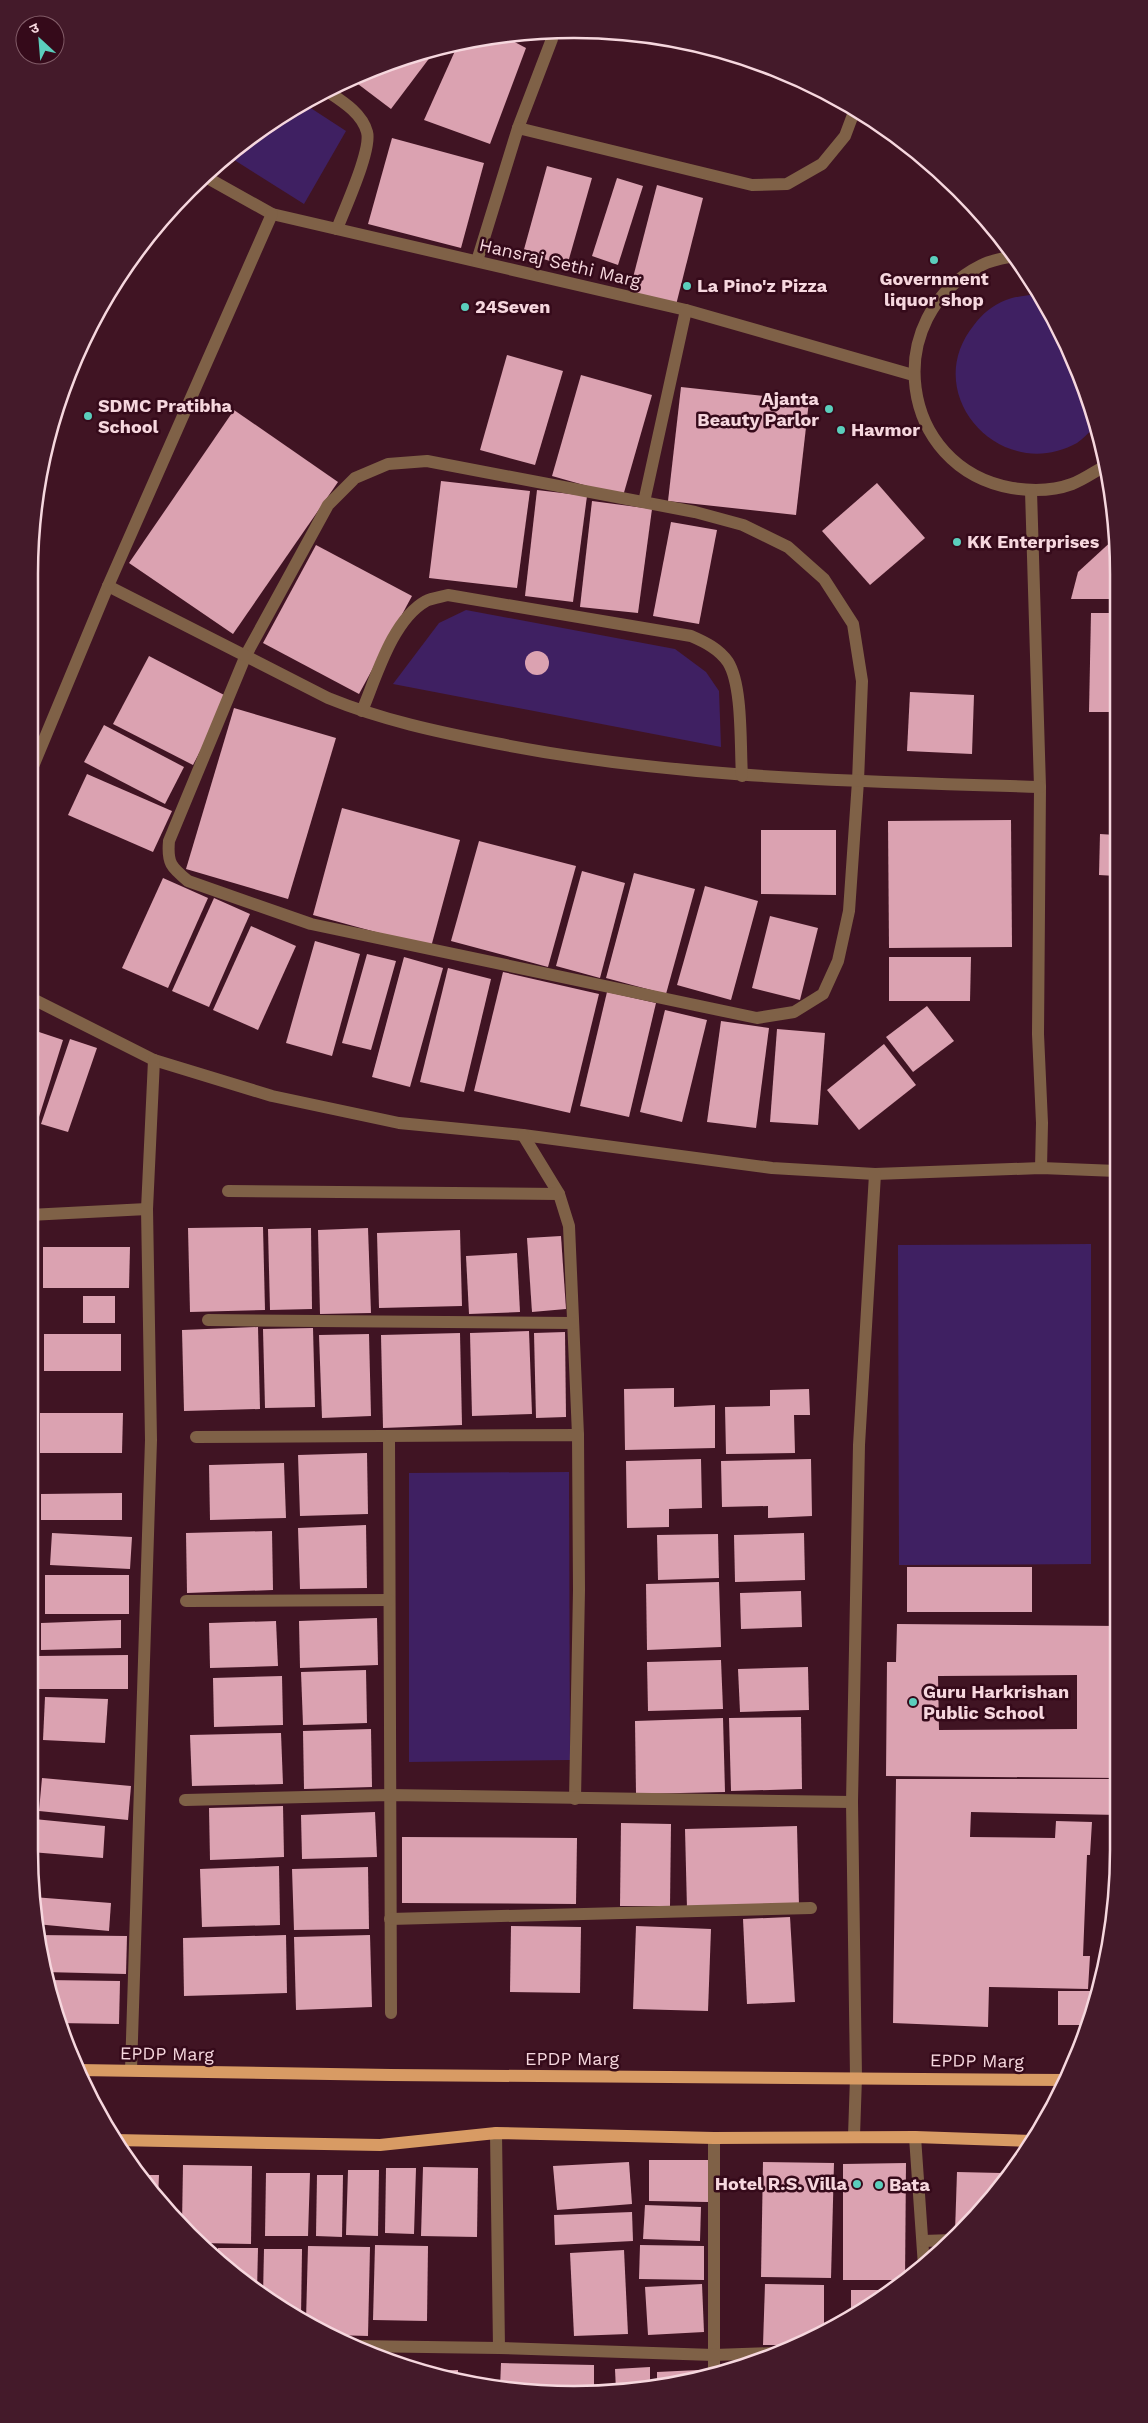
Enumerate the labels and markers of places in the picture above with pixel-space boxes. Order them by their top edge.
marker: Government liquor shop [928,254,940,266]
place label: Government liquor shop [879,268,989,310]
place label: La Pino'z Pizza [697,275,828,296]
marker: La Pino'z Pizza [681,280,693,292]
place label: 24Seven [475,296,550,317]
marker: 24Seven [459,301,471,313]
place label: Ajanta Beauty Parlor [697,388,820,430]
place label: SDMC Pratibha School [98,395,233,437]
marker: Ajanta Beauty Parlor [823,403,835,415]
marker: SDMC Pratibha School [82,410,94,422]
place label: Havmor [851,419,920,440]
marker: Havmor [835,424,847,436]
place label: KK Enterprises [967,531,1100,552]
marker: KK Enterprises [951,536,963,548]
place label: Guru Harkrishan Public School [923,1681,1069,1723]
marker: Guru Harkrishan Public School [907,1696,919,1708]
place label: Hotel R.S. Villa [715,2173,848,2194]
place label: Bata [889,2174,930,2195]
marker: Hotel R.S. Villa [851,2178,863,2190]
marker: Bata [873,2179,885,2191]

